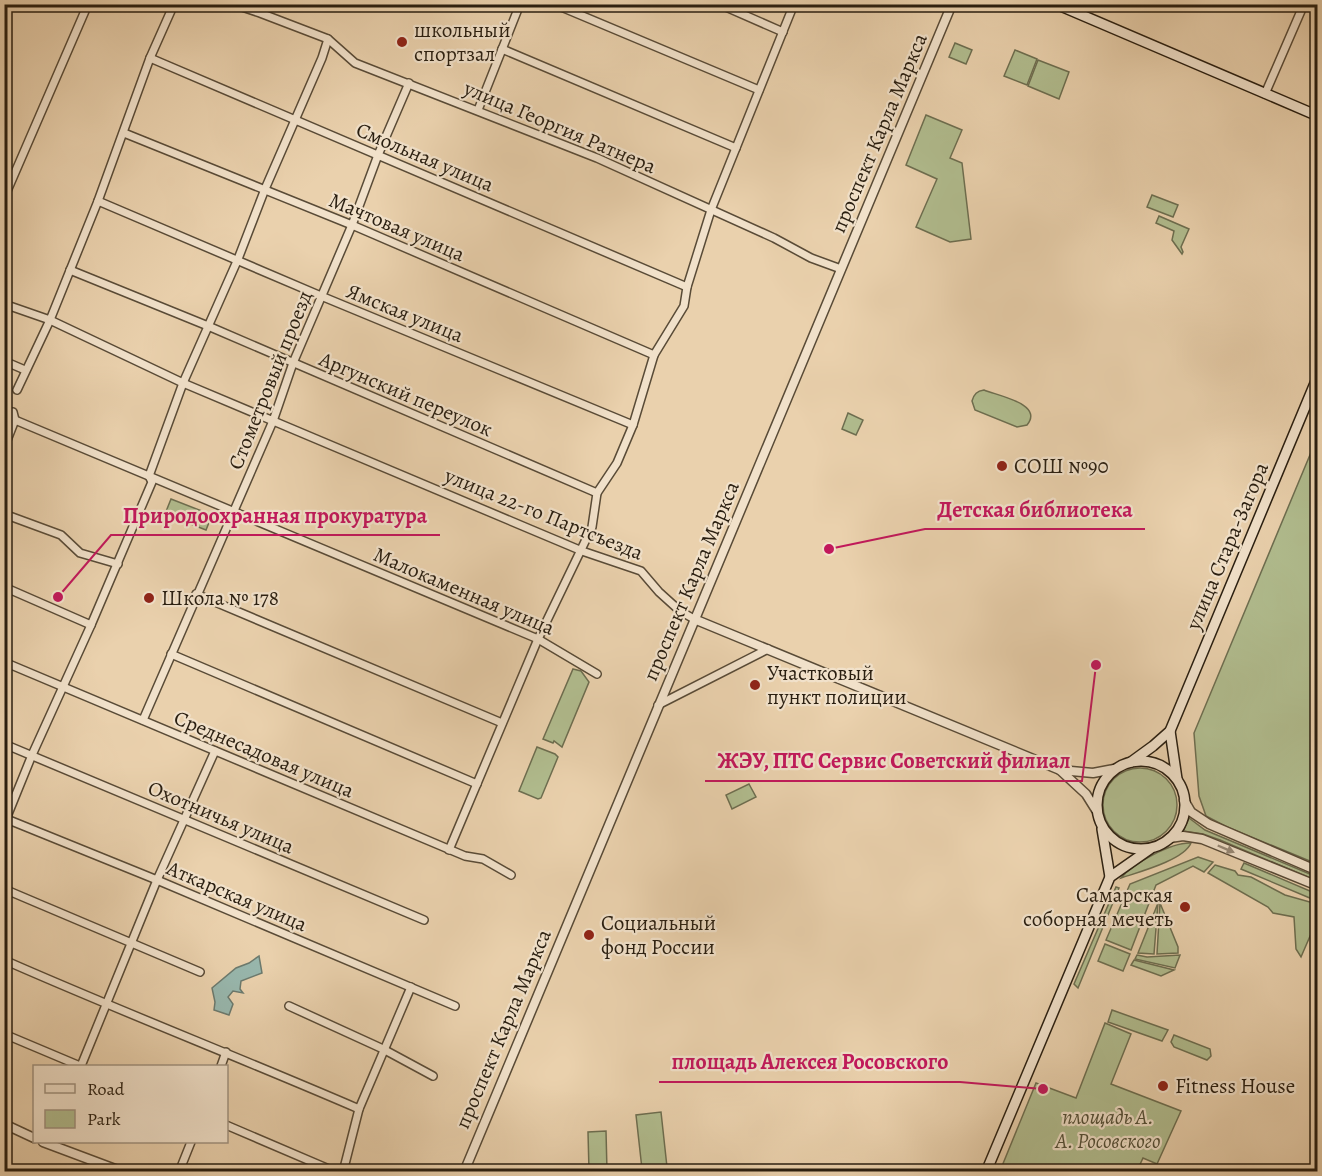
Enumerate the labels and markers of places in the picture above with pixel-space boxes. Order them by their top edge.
place label: школьный спортзал [414,16,510,68]
marker: школьный спортзал [395,35,409,49]
place label: СОШ №90 [1014,452,1109,480]
marker: СОШ №90 [995,459,1009,473]
callout: Детская библиотека [925,489,1145,529]
callout: Природоохранная прокуратура [111,495,440,535]
place label: Школа № 178 [161,584,279,612]
marker: Школа № 178 [142,591,156,605]
place label: Участковый пункт полиции [767,659,907,711]
marker: Участковый пункт полиции [748,678,762,692]
callout: ЖЭУ, ПТС Сервис Советский филиал [705,741,1082,781]
place label: Самарская соборная мечеть [1023,881,1173,933]
marker: Самарская соборная мечеть [1178,900,1192,914]
place label: Социальный фонд России [601,909,716,961]
marker: Социальный фонд России [582,928,596,942]
callout: площадь Алексея Росовского [659,1042,960,1082]
place label: Fitness House [1175,1072,1295,1100]
marker: Fitness House [1156,1079,1170,1093]

